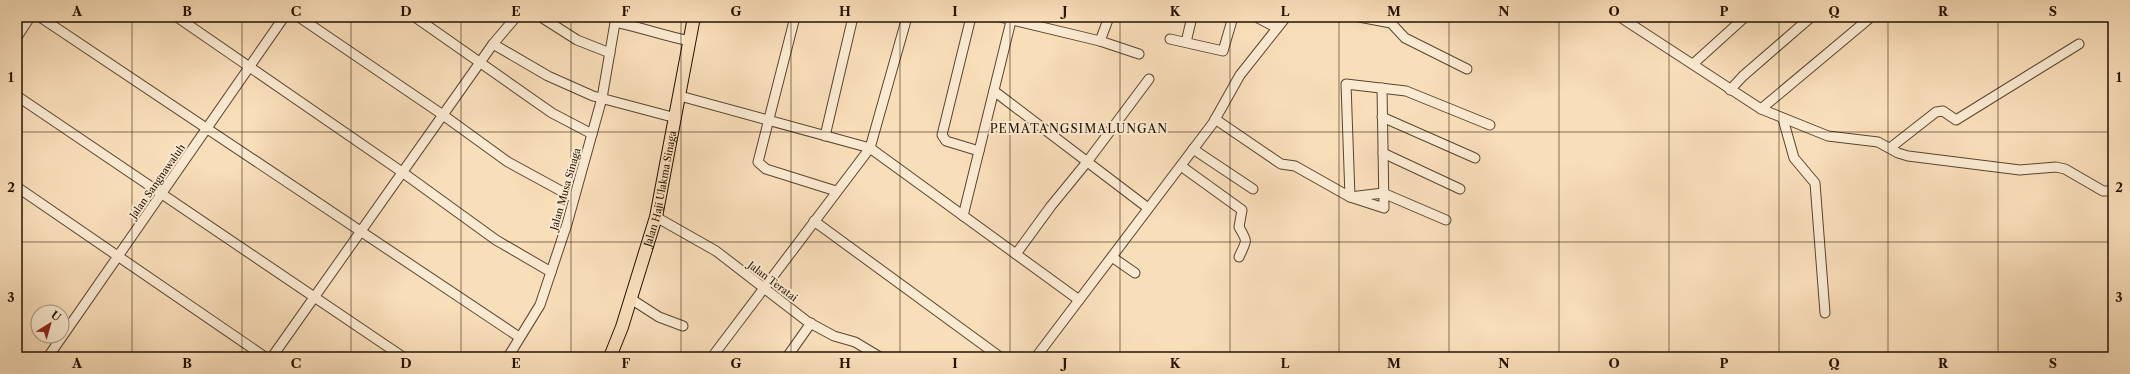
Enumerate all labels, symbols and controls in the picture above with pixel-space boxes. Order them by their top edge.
text: A [71,3,83,19]
text: B [182,3,192,19]
text: C [291,3,301,19]
text: D [400,3,412,19]
text: E [511,3,521,19]
text: F [622,3,631,19]
text: G [730,3,742,19]
text: H [839,3,851,19]
text: I [952,3,958,19]
text: J [1060,3,1068,19]
text: K [1170,3,1181,19]
text: L [1281,3,1290,19]
text: M [1387,3,1401,19]
text: N [1498,3,1510,19]
text: O [1608,3,1620,19]
text: P [1720,3,1729,19]
text: Q [1828,3,1840,19]
text: R [1938,3,1949,19]
text: S [2049,3,2057,19]
text: 1 [8,69,14,85]
text: 1 [2116,69,2122,85]
district label: PEMATANGSIMALUNGAN [990,121,1168,136]
street label: Jalan Haji Ulakma Sinaga [641,129,679,250]
street label: Jalan Sangnawaluh [126,141,189,223]
street label: Jalan Musa Sinaga [547,146,584,234]
text: 2 [7,179,15,195]
text: 2 [2115,179,2123,195]
street label: Jalan Teratai [744,257,800,304]
text: 3 [7,289,15,305]
text: 3 [2115,289,2123,305]
north arrow [30,304,70,344]
text: U [48,308,64,324]
text: A [71,355,83,371]
text: B [182,355,192,371]
text: C [291,355,301,371]
text: D [400,355,412,371]
text: E [511,355,521,371]
text: F [622,355,631,371]
text: G [730,355,742,371]
text: H [839,355,851,371]
text: I [952,355,958,371]
text: J [1060,355,1068,371]
text: K [1170,355,1181,371]
text: L [1281,355,1290,371]
text: M [1387,355,1401,371]
text: N [1498,355,1510,371]
text: O [1608,355,1620,371]
text: P [1720,355,1729,371]
text: Q [1828,355,1840,371]
text: R [1938,355,1949,371]
text: S [2049,355,2057,371]

